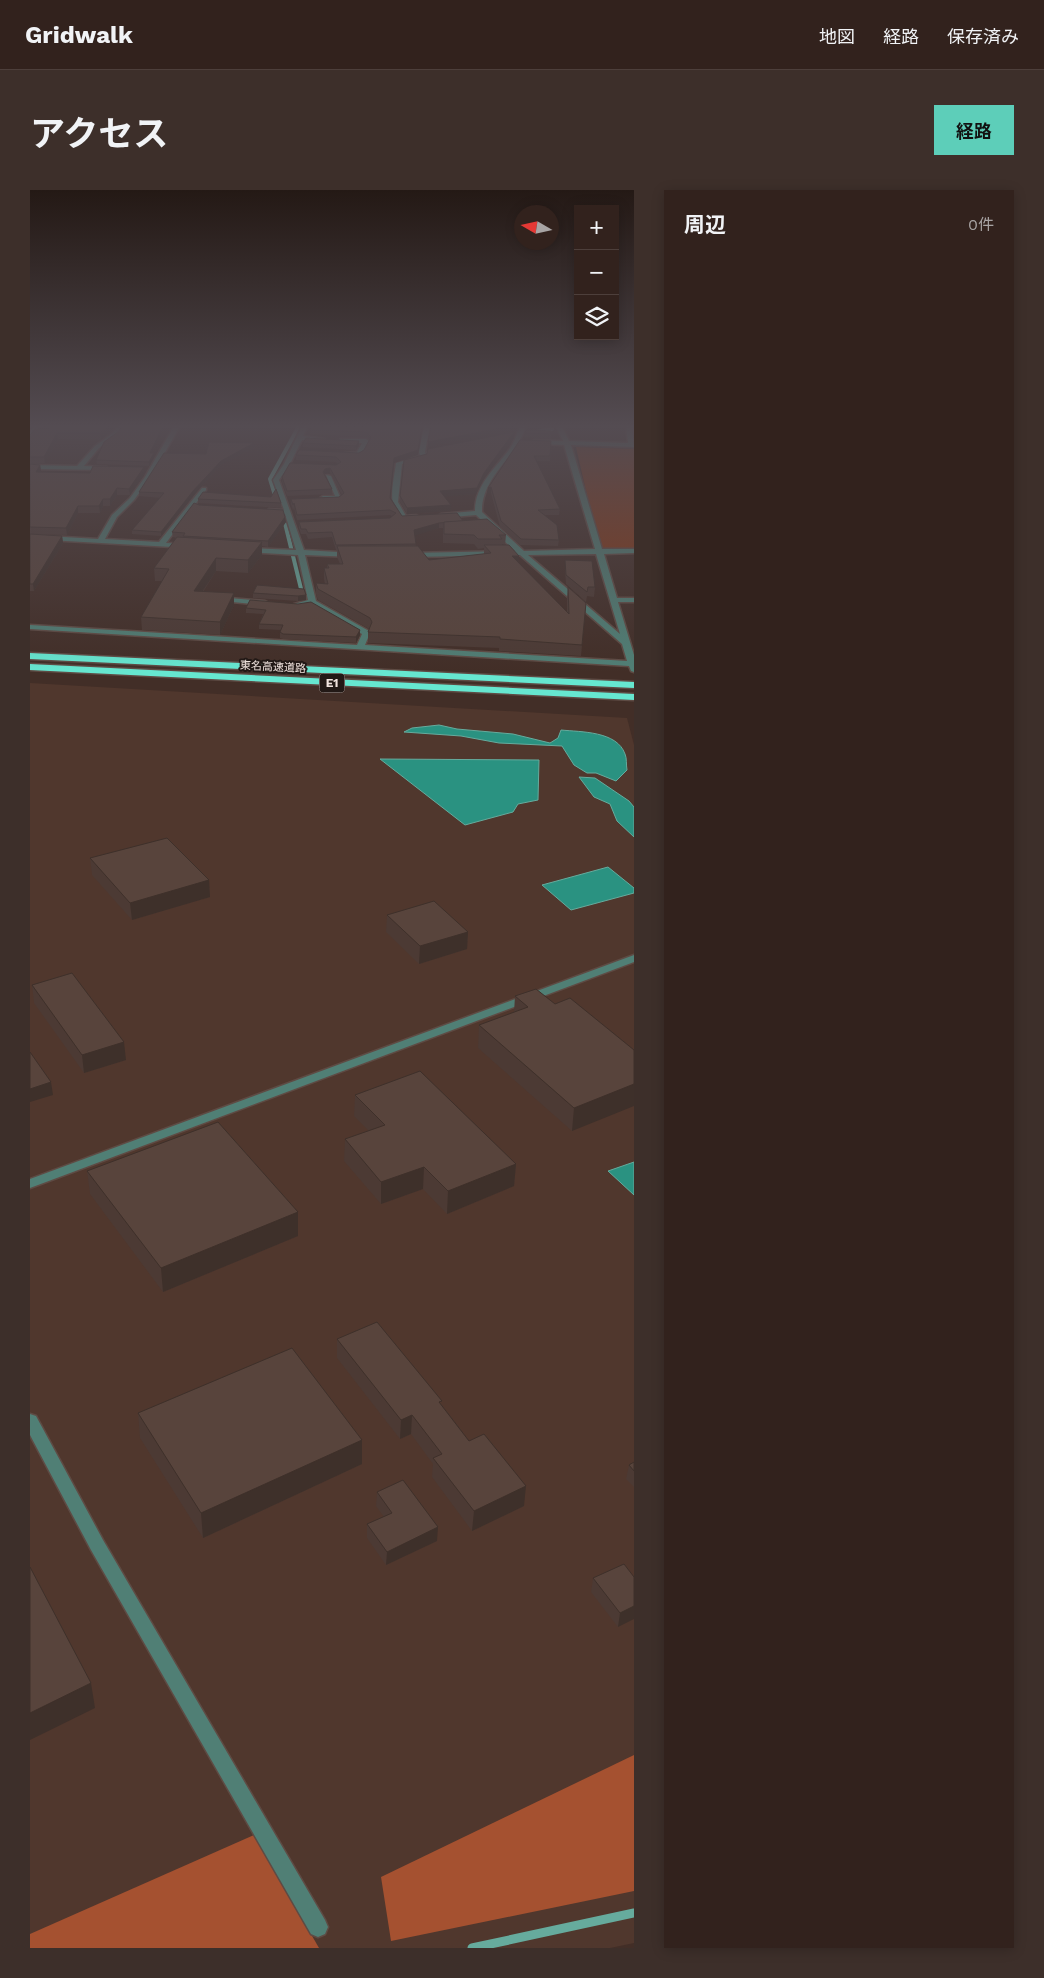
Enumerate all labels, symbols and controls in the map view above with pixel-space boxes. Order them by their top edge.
text: Gridwalk [25,21,133,49]
text: 地図 [819,26,855,47]
text: 経路 [883,26,919,47]
text: 保存済み [947,26,1019,47]
button: 経路 [934,105,1014,155]
text: アクセス [30,113,168,155]
north arrow [514,205,559,250]
map controls [574,205,619,340]
button: + [574,205,619,250]
text: 周辺 [684,212,726,237]
text: 0件 [968,215,994,234]
button: − [574,250,619,295]
button: layers [574,295,619,340]
street label: 東名高速道路 [240,659,306,675]
road number: E1 [320,673,344,692]

